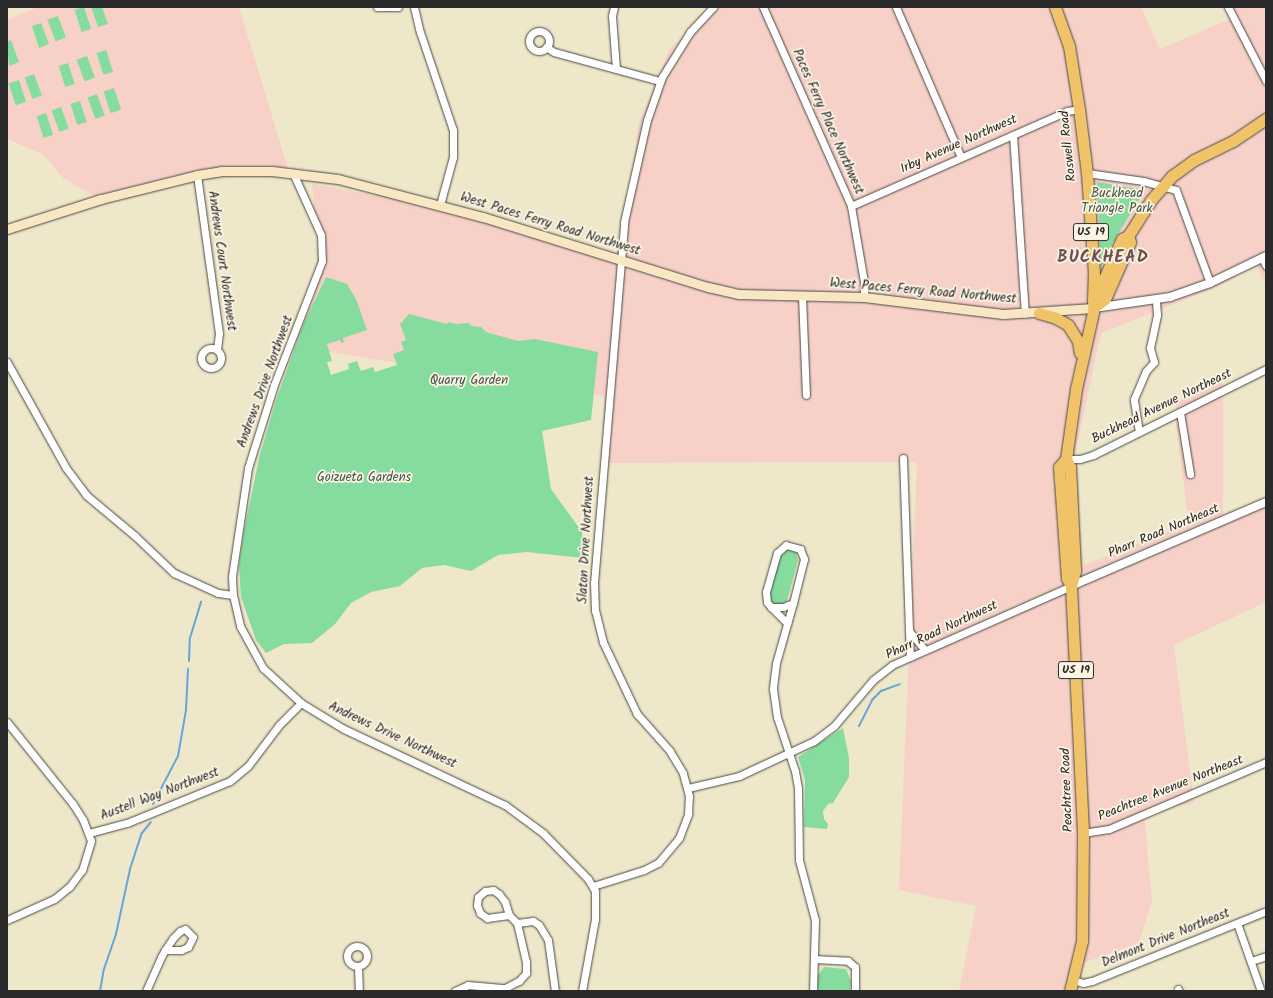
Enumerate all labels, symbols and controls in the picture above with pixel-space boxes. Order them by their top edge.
street label: Paces Ferry Place Northwest [788,47,866,197]
street label: Roswell Road [1058,110,1080,182]
street label: Irby Avenue Northwest [898,112,1020,178]
park label: Buckhead Triangle Park [1081,187,1153,218]
street label: Andrews Court Northwest [203,190,239,332]
street label: West Paces Ferry Road Northwest [458,190,642,260]
road number: US 19 [1072,222,1110,242]
district label: BUCKHEAD [1057,248,1149,268]
street label: West Paces Ferry Road Northwest [829,276,1017,308]
street label: Andrews Drive Northwest [235,314,297,450]
street label: Buckhead Avenue Northeast [1089,366,1235,448]
park label: Quarry Garden [430,373,508,389]
park label: Goizueta Gardens [317,470,411,486]
street label: Slaton Drive Northwest [576,476,598,604]
street label: Pharr Road Northeast [1106,502,1222,562]
street label: Pharr Road Northwest [884,598,1000,664]
road number: US 19 [1057,660,1095,680]
street label: Andrews Drive Northwest [326,699,458,773]
street label: Peachtree Road [1059,748,1077,832]
street label: Peachtree Avenue Northeast [1096,753,1246,825]
street label: Austell Way Northwest [98,765,222,825]
street label: Delmont Drive Northeast [1100,906,1232,972]

